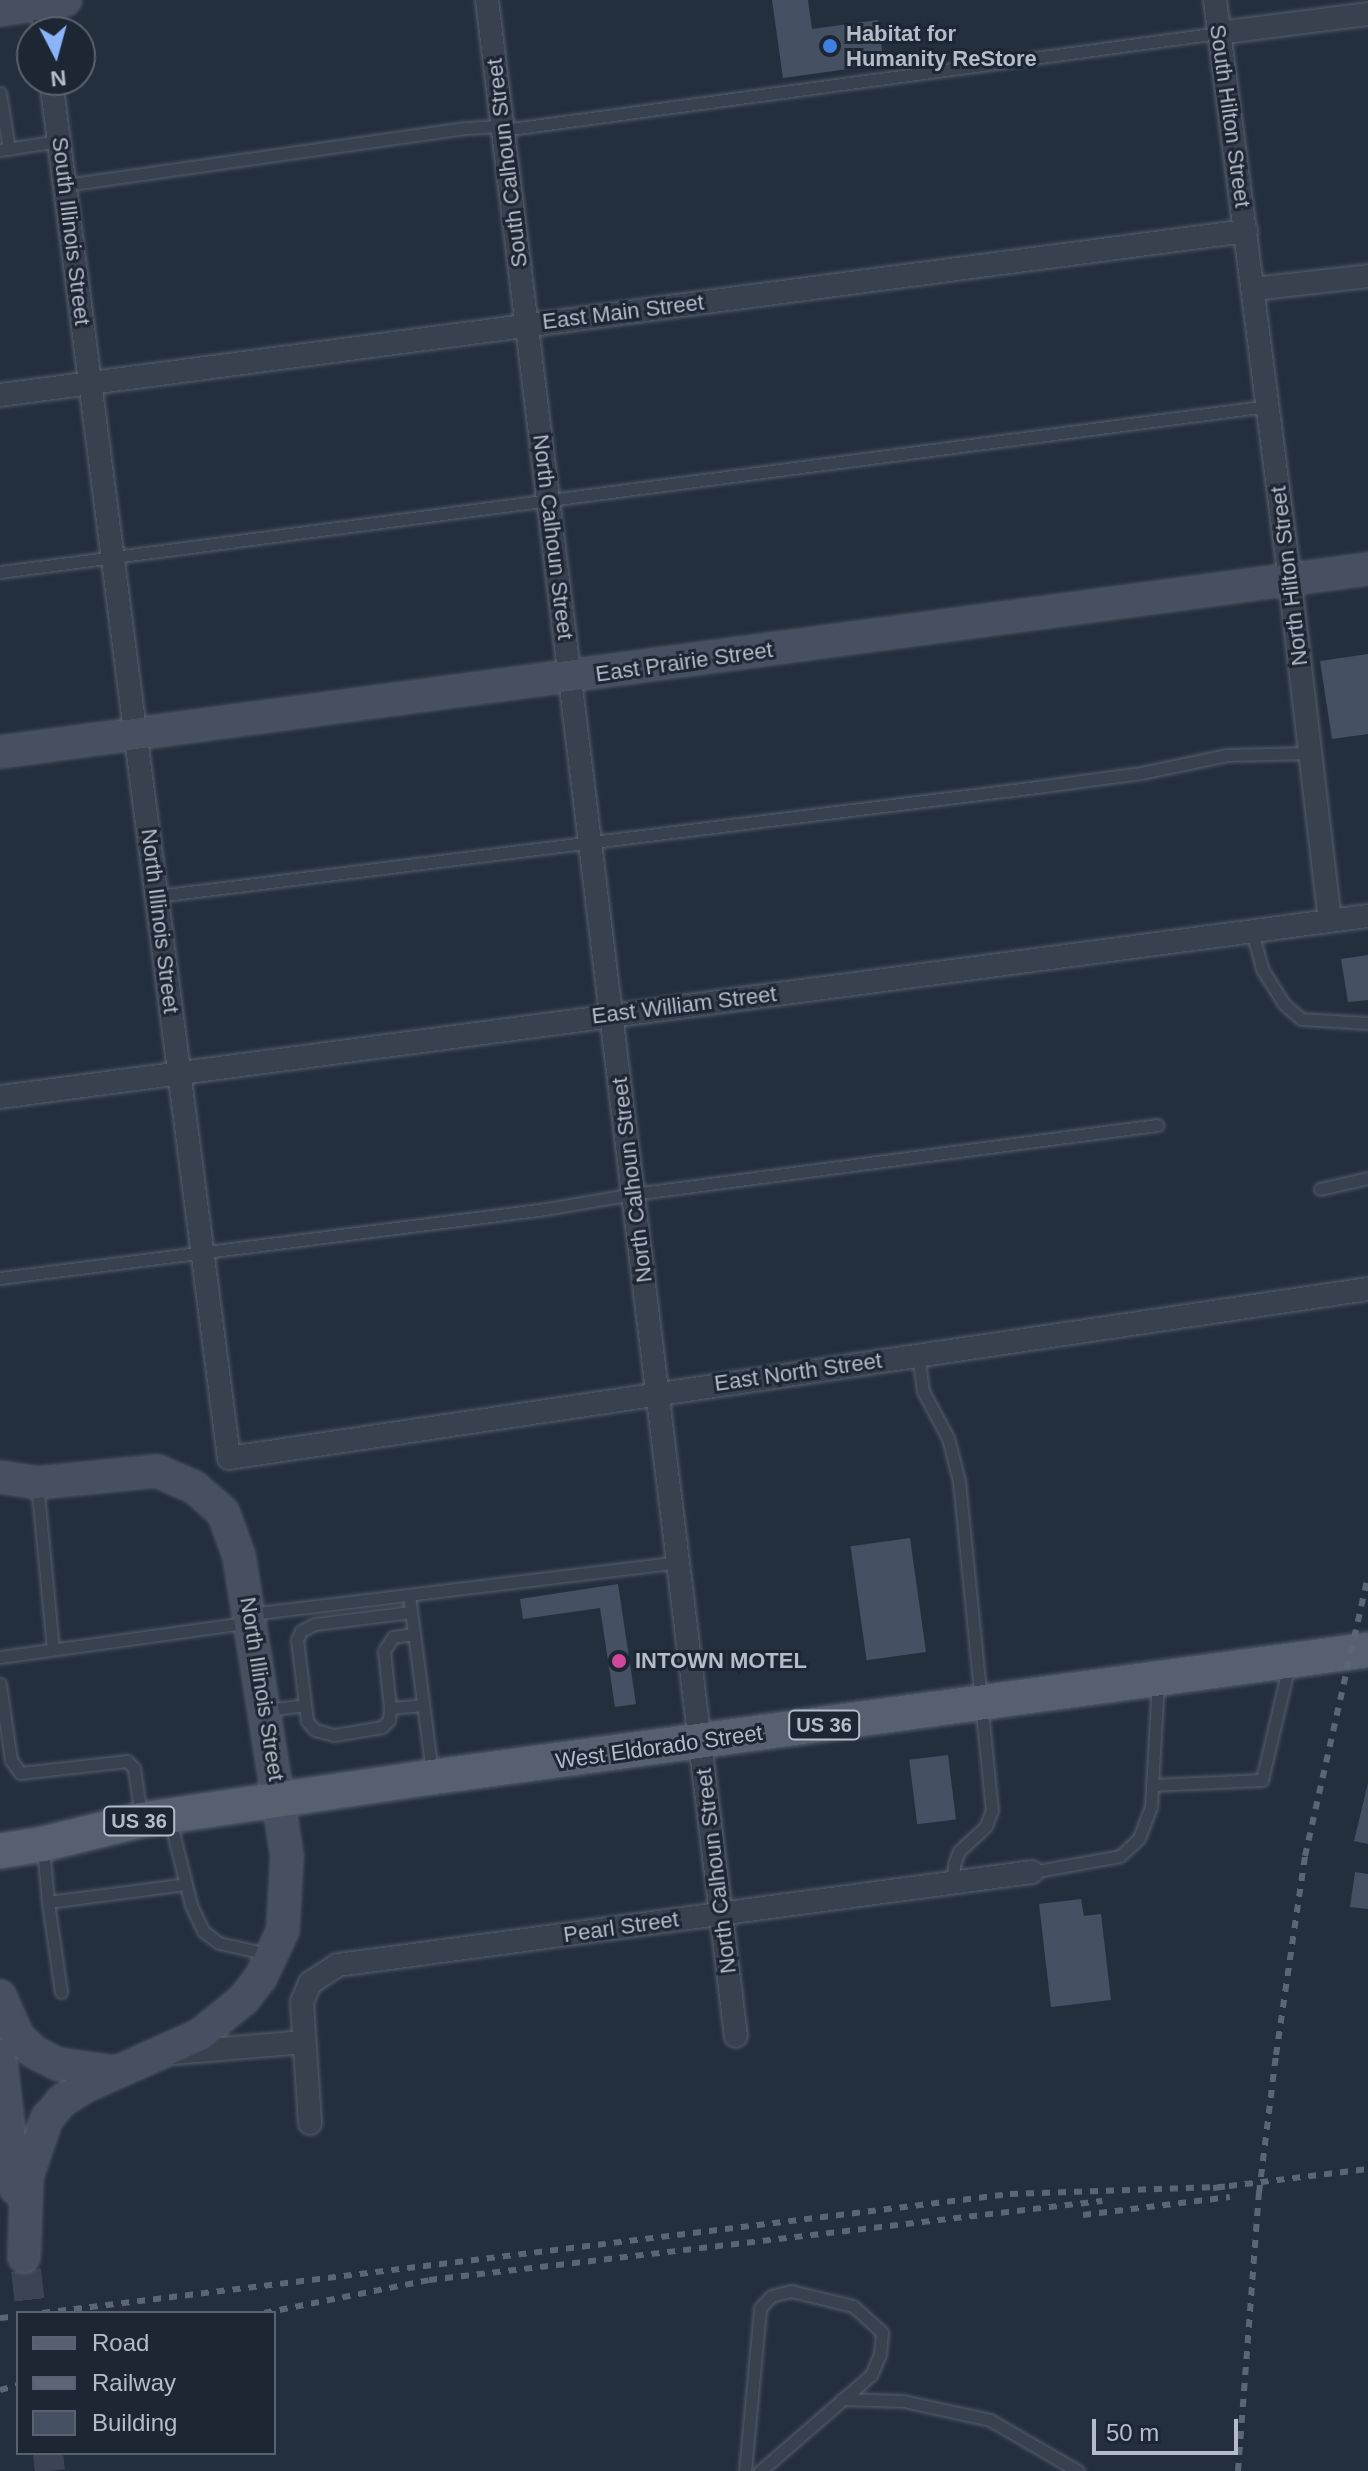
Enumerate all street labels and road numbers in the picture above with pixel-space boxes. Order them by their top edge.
street label: South Hilton Street [1204,23,1256,209]
street label: South Calhoun Street [481,57,533,269]
street label: South Illinois Street [46,135,96,327]
street label: East Main Street [541,289,705,335]
street label: North Calhoun Street [527,433,579,641]
street label: North Hilton Street [1265,485,1313,667]
street label: East Prairie Street [594,637,774,687]
street label: North Illinois Street [136,827,184,1015]
street label: East William Street [590,981,778,1029]
street label: North Calhoun Street [606,1076,658,1284]
street label: East North Street [713,1347,883,1397]
street label: North Illinois Street [234,1595,290,1783]
road number: US 36 [788,1709,860,1741]
street label: West Eldorado Street [554,1719,764,1775]
street label: North Calhoun Street [690,1767,742,1975]
road number: US 36 [103,1805,175,1837]
street label: Pearl Street [562,1906,680,1948]

